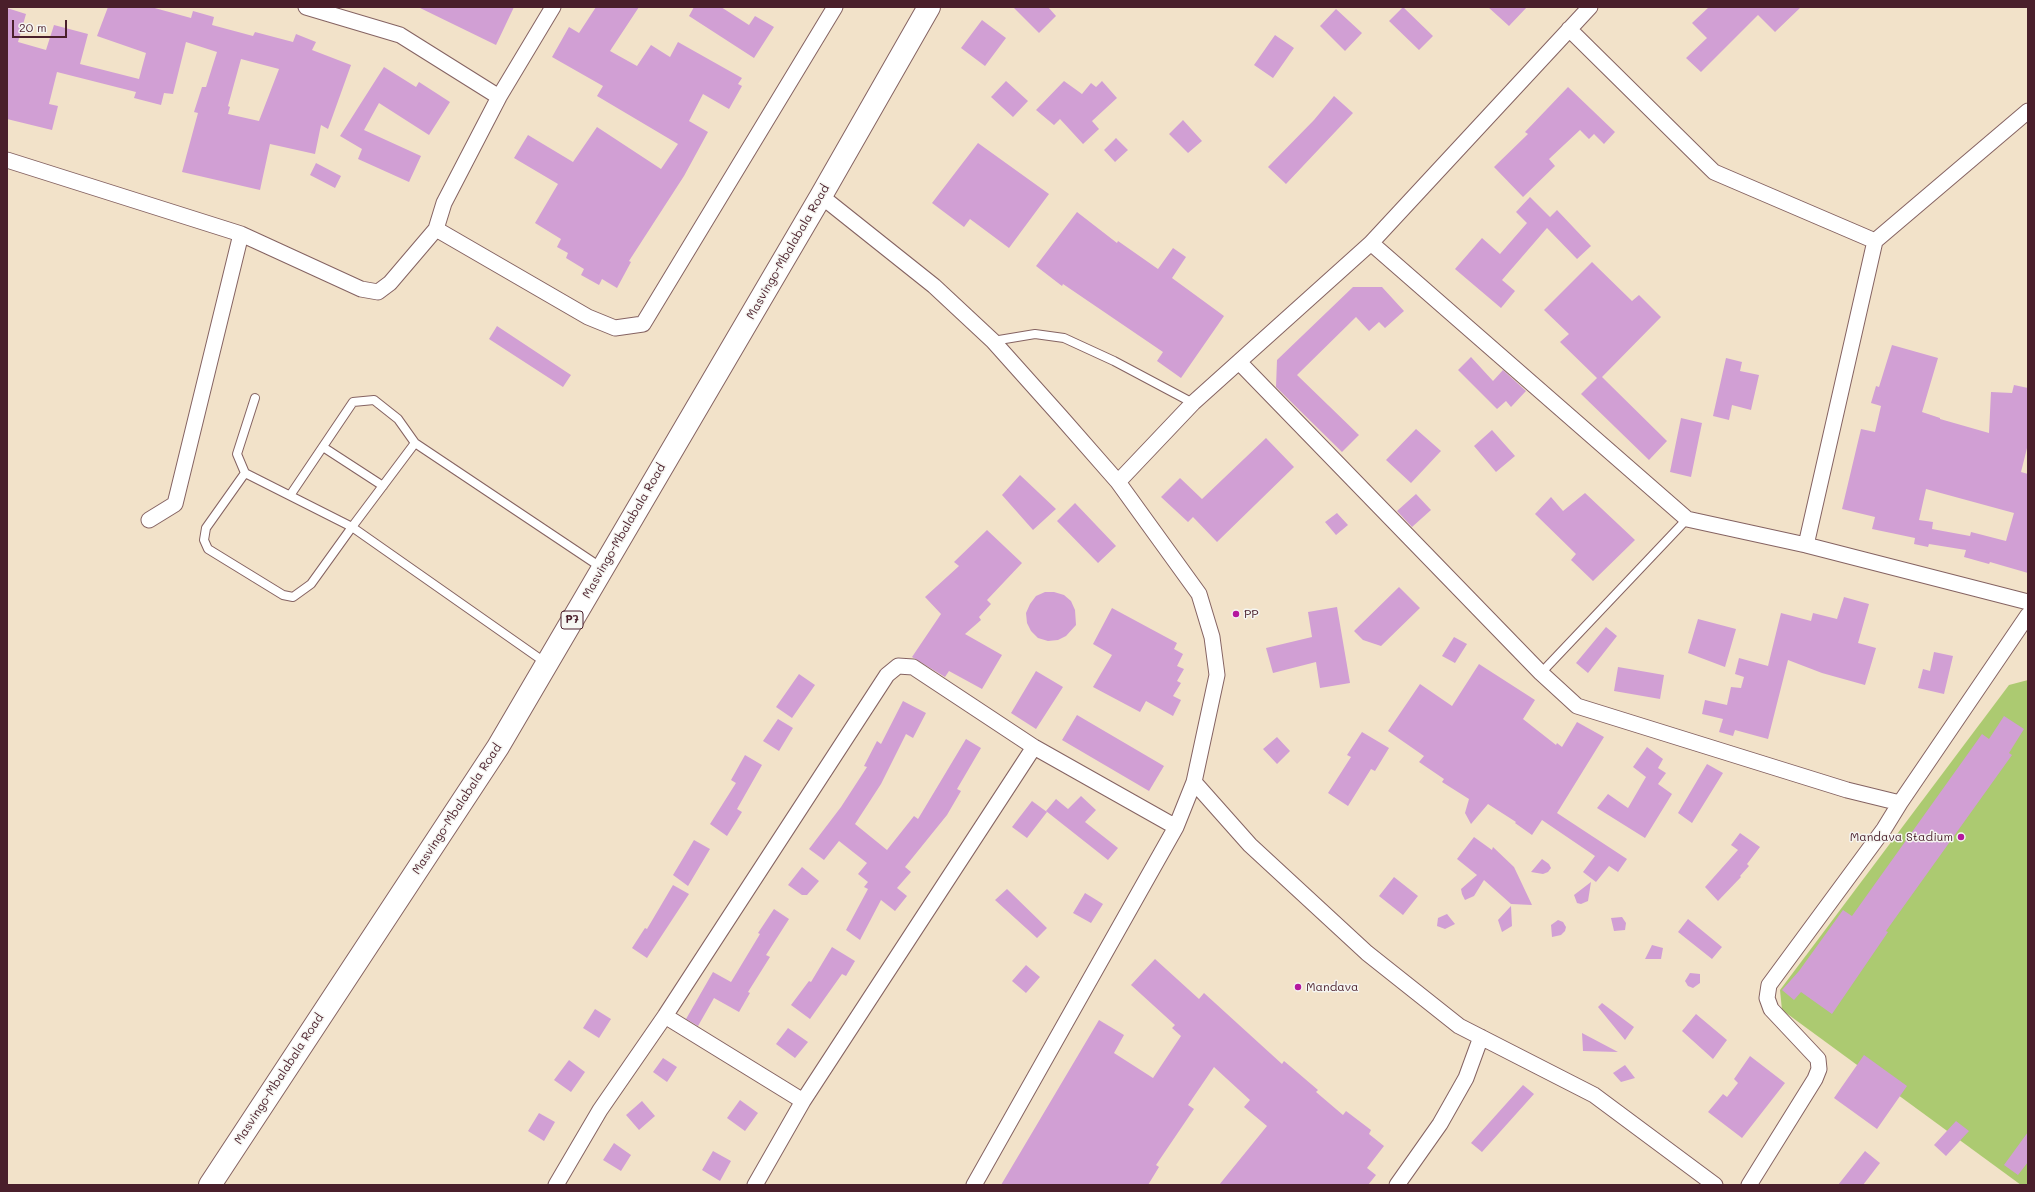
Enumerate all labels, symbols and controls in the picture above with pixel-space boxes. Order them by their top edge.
scale bar [14,12,69,38]
text: 20 m [19,19,47,35]
street label: Masvingo-Mbalabala Road [743,182,833,322]
street label: Masvingo-Mbalabala Road [579,461,669,601]
place label: PP [1244,607,1259,621]
marker: PP [1231,609,1241,619]
road number: P7 [561,611,583,629]
street label: Masvingo-Mbalabala Road [409,741,505,877]
place label: Mandava Stadium [1850,830,1953,844]
marker: Mandava Stadium [1956,832,1966,842]
place label: Mandava [1306,980,1359,994]
marker: Mandava [1293,982,1303,992]
street label: Masvingo-Mbalabala Road [231,1011,327,1147]

